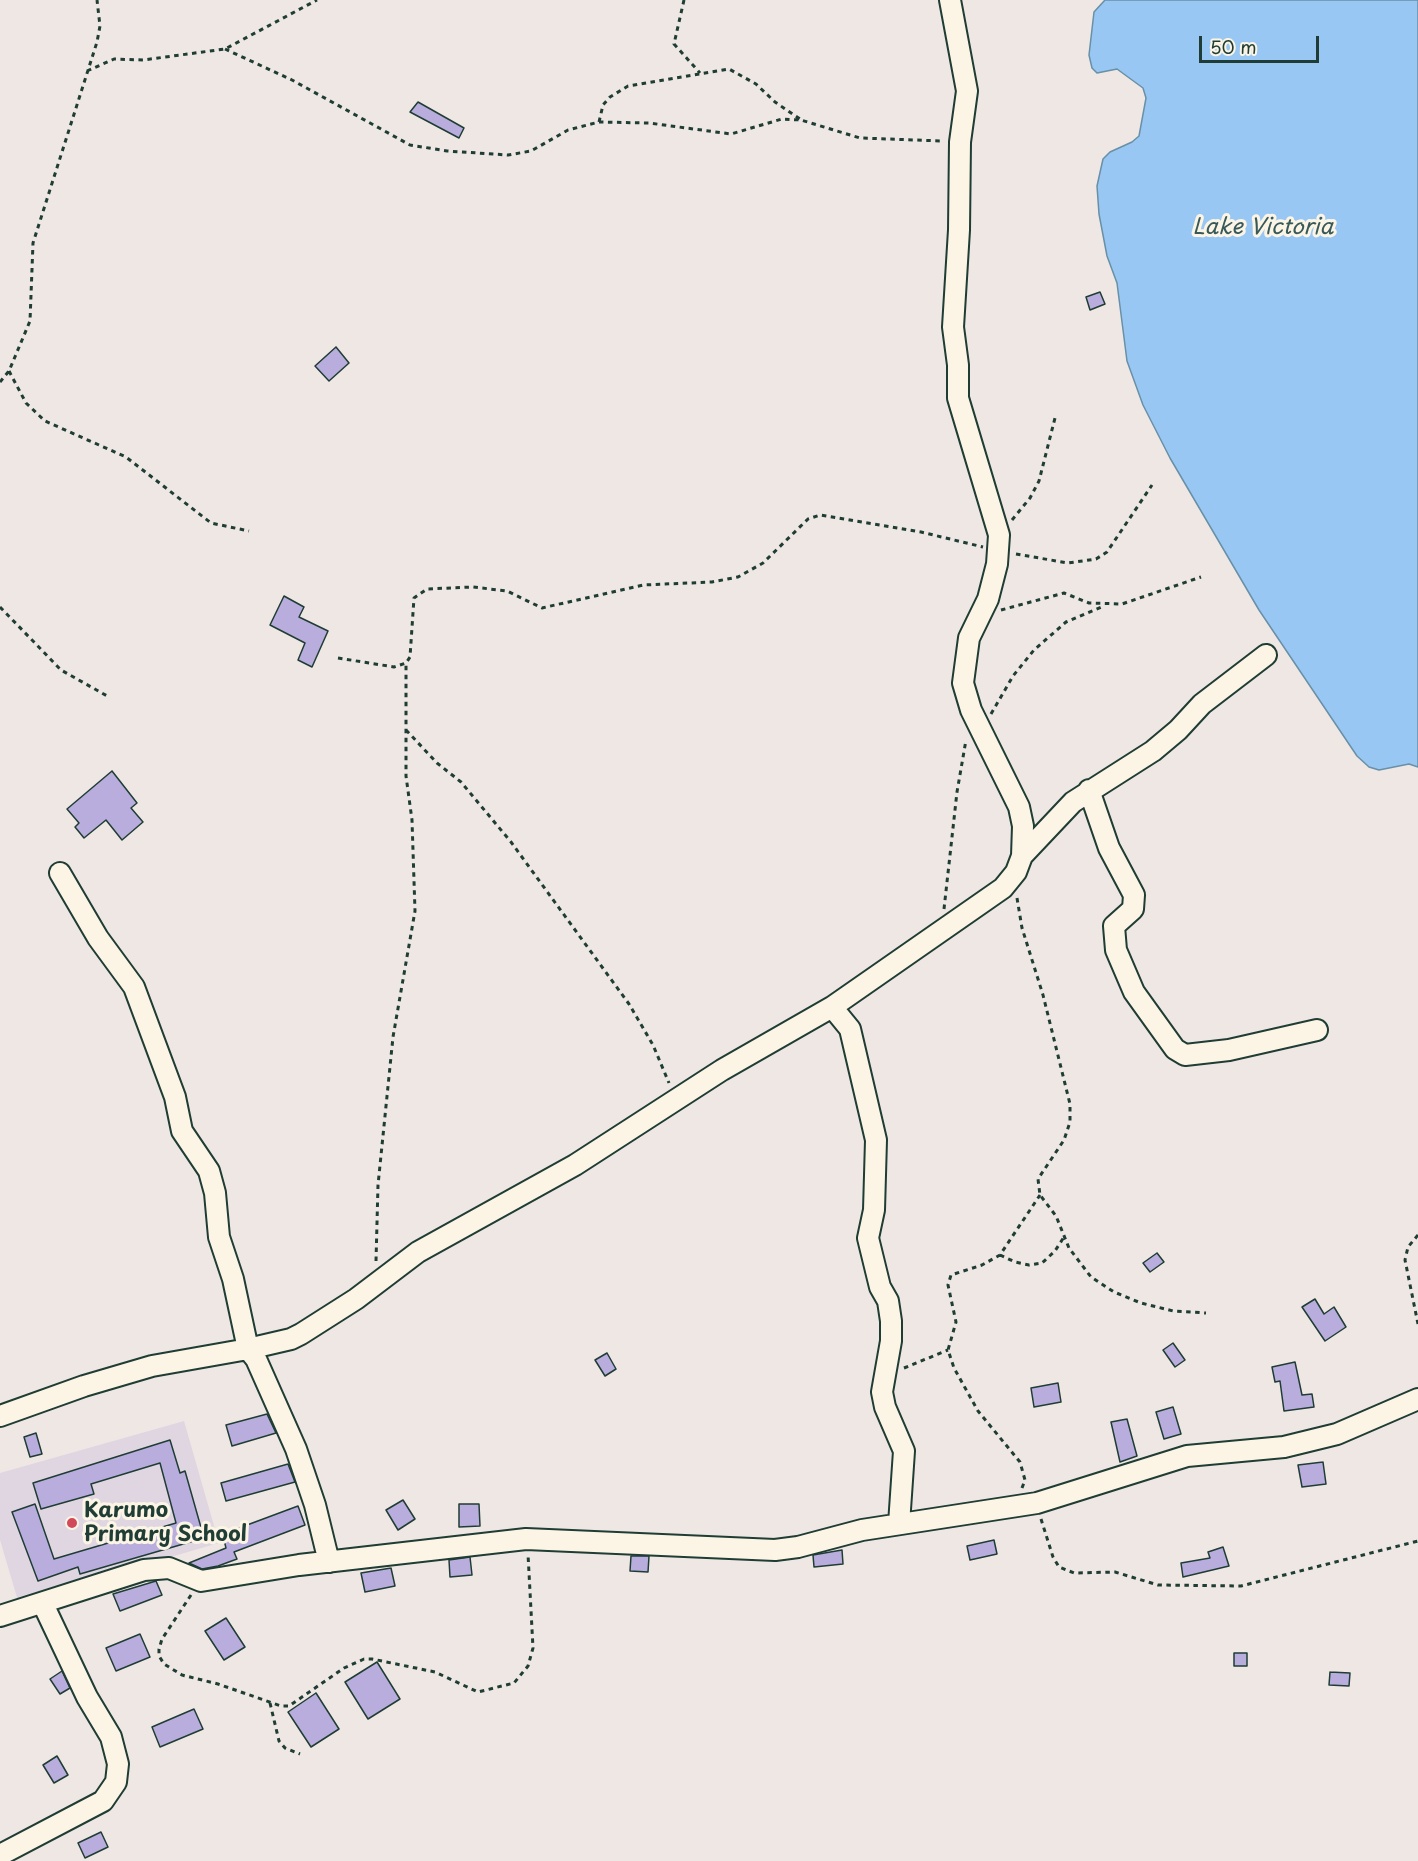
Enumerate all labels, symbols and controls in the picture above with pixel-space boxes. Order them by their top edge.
scale bar [1202,24,1322,62]
text: 50 m [1210,33,1257,60]
water label: Lake Victoria [1193,215,1333,241]
place label: Karumo Primary School [84,1498,247,1548]
marker: Karumo Primary School [65,1516,79,1530]

